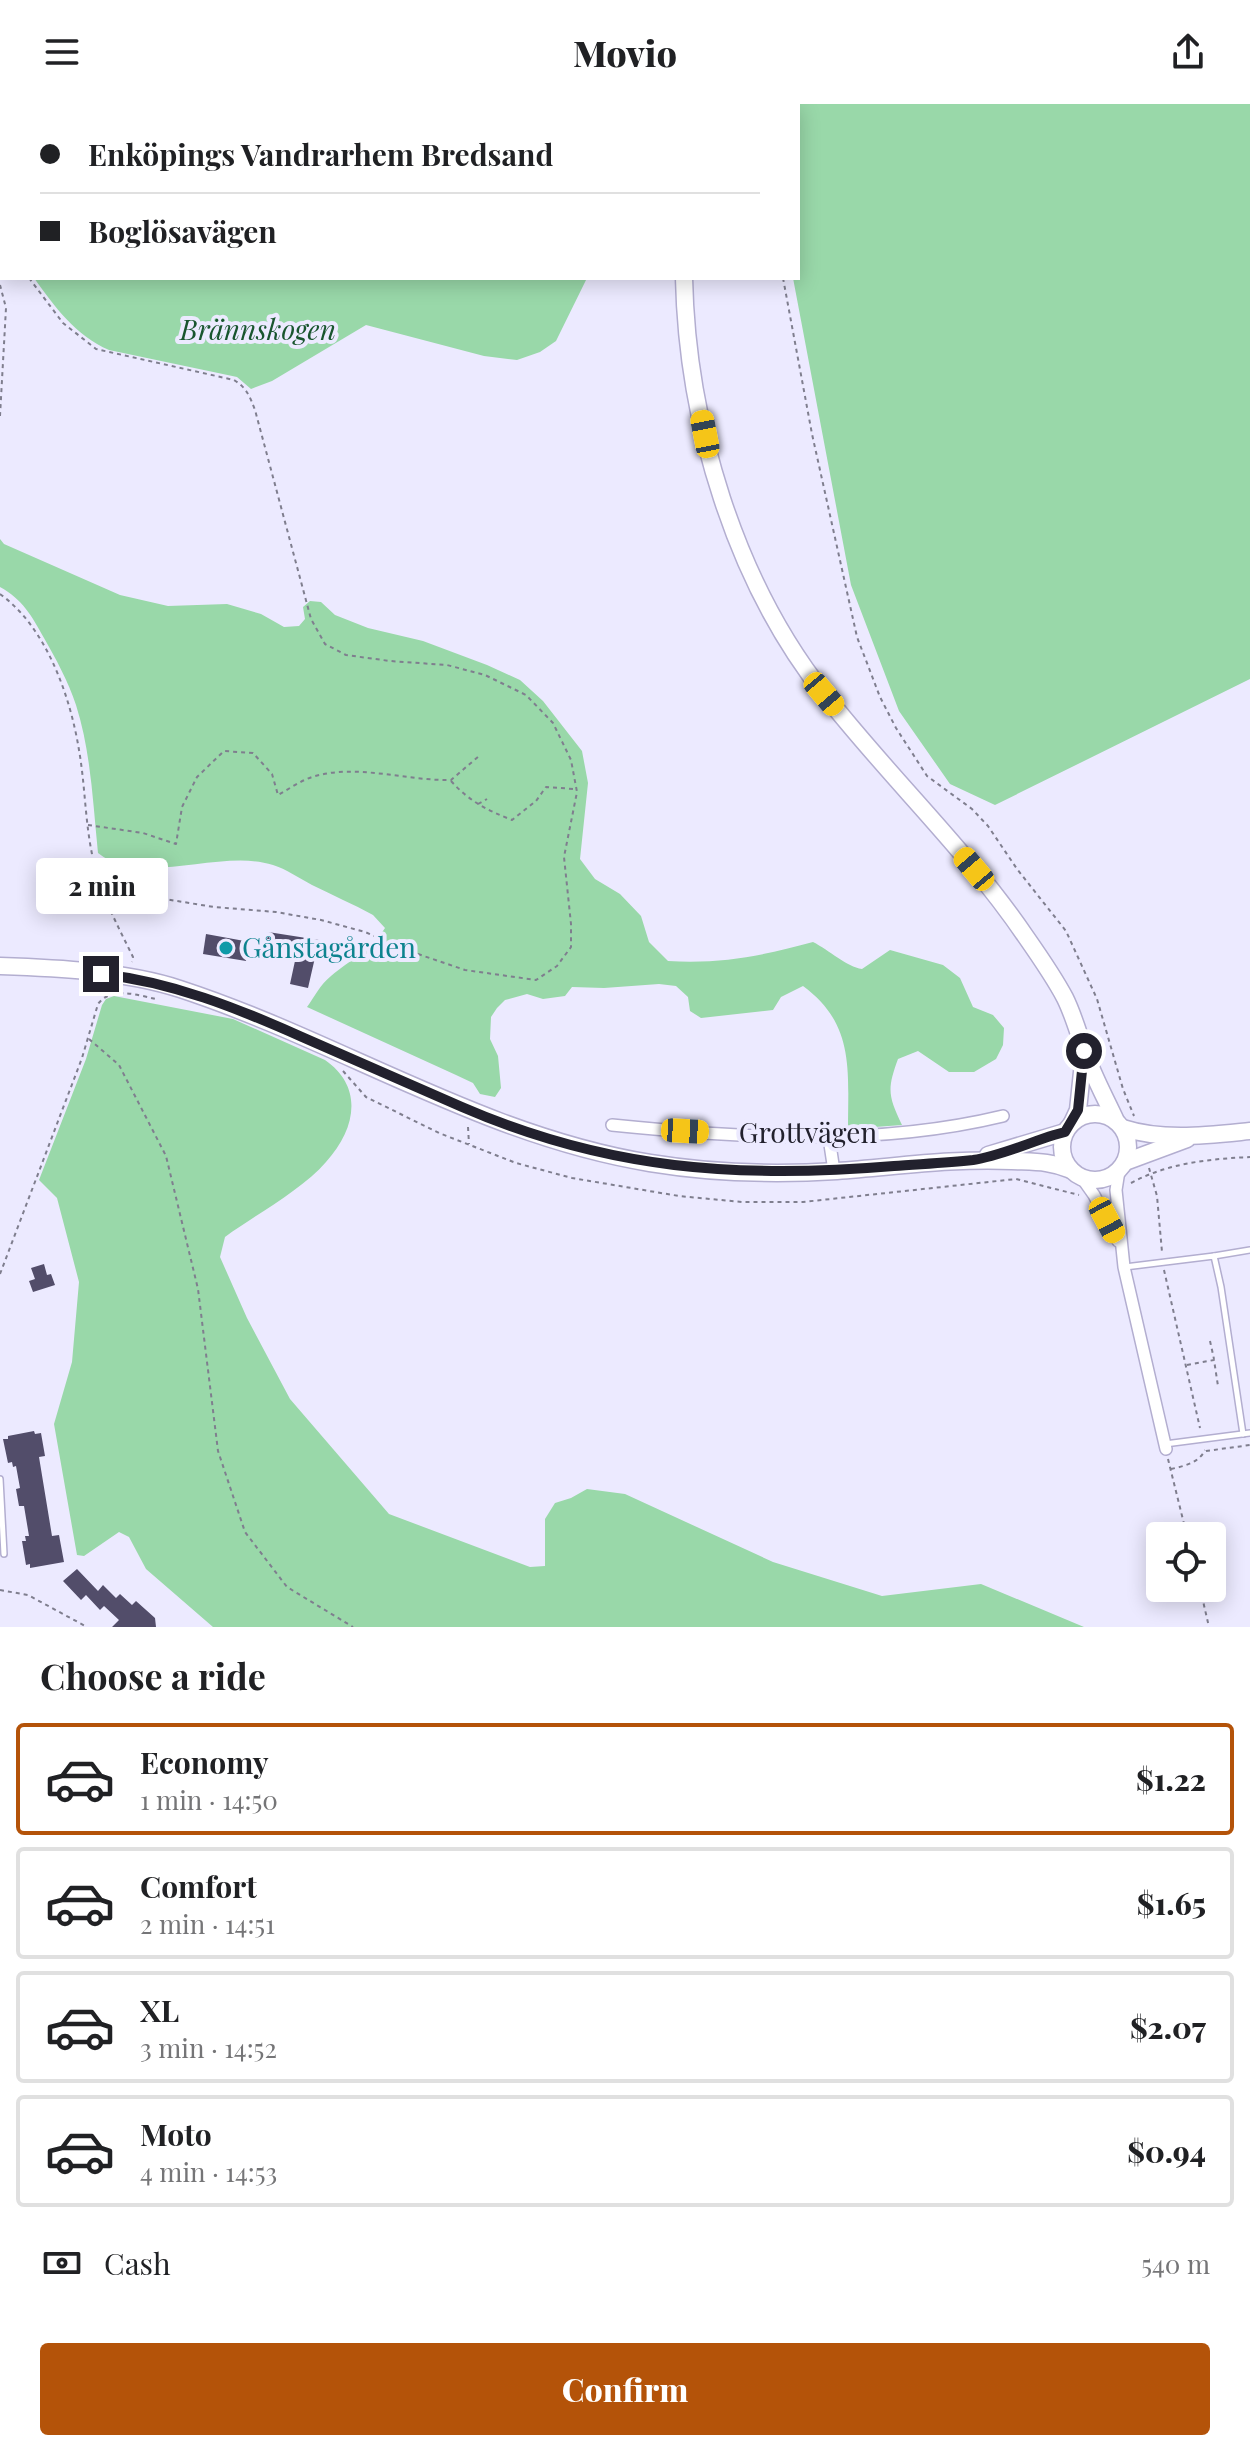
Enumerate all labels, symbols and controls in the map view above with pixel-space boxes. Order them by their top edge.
text: Movio [573,28,677,76]
icon: menu [40,30,84,74]
icon: share [1166,30,1210,74]
text: Enköpings Vandrarhem Bredsand [88,134,553,174]
text: Boglösavägen [88,211,277,251]
park label: Brännskogen [179,310,336,347]
car [689,408,721,460]
car [799,668,849,720]
car [949,843,999,895]
callout: 2 min [35,858,167,914]
text: 2 min [68,868,136,903]
place label: Gånstagården [242,928,416,965]
marker: Gånstagården [217,939,235,957]
route end [83,956,119,992]
route start [1066,1033,1102,1069]
street label: Grottvägen [739,1113,878,1150]
car [660,1118,710,1144]
car [1085,1193,1129,1247]
map controls [1146,1522,1226,1602]
button: locate [1146,1522,1226,1602]
text: Choose a ride [40,1651,266,1699]
text: Economy [140,1742,269,1782]
icon: car [44,1743,116,1815]
text: $1.22 [1136,1759,1206,1799]
text: 1 min · 14:50 [140,1782,278,1817]
text: Comfort [140,1866,257,1906]
icon: car [44,1867,116,1939]
text: $1.65 [1137,1883,1206,1923]
text: 2 min · 14:51 [140,1906,275,1941]
text: XL [140,1990,179,2030]
icon: car [44,1991,116,2063]
text: $2.07 [1130,2007,1206,2047]
text: 3 min · 14:52 [140,2030,277,2065]
text: Moto [140,2114,212,2154]
icon: car [44,2115,116,2187]
text: $0.94 [1127,2131,1206,2171]
text: 4 min · 14:53 [140,2154,277,2189]
icon: cash [40,2241,84,2285]
text: Cash [104,2243,171,2283]
text: 540 m [1141,2246,1210,2281]
button: Confirm [40,2343,1210,2435]

